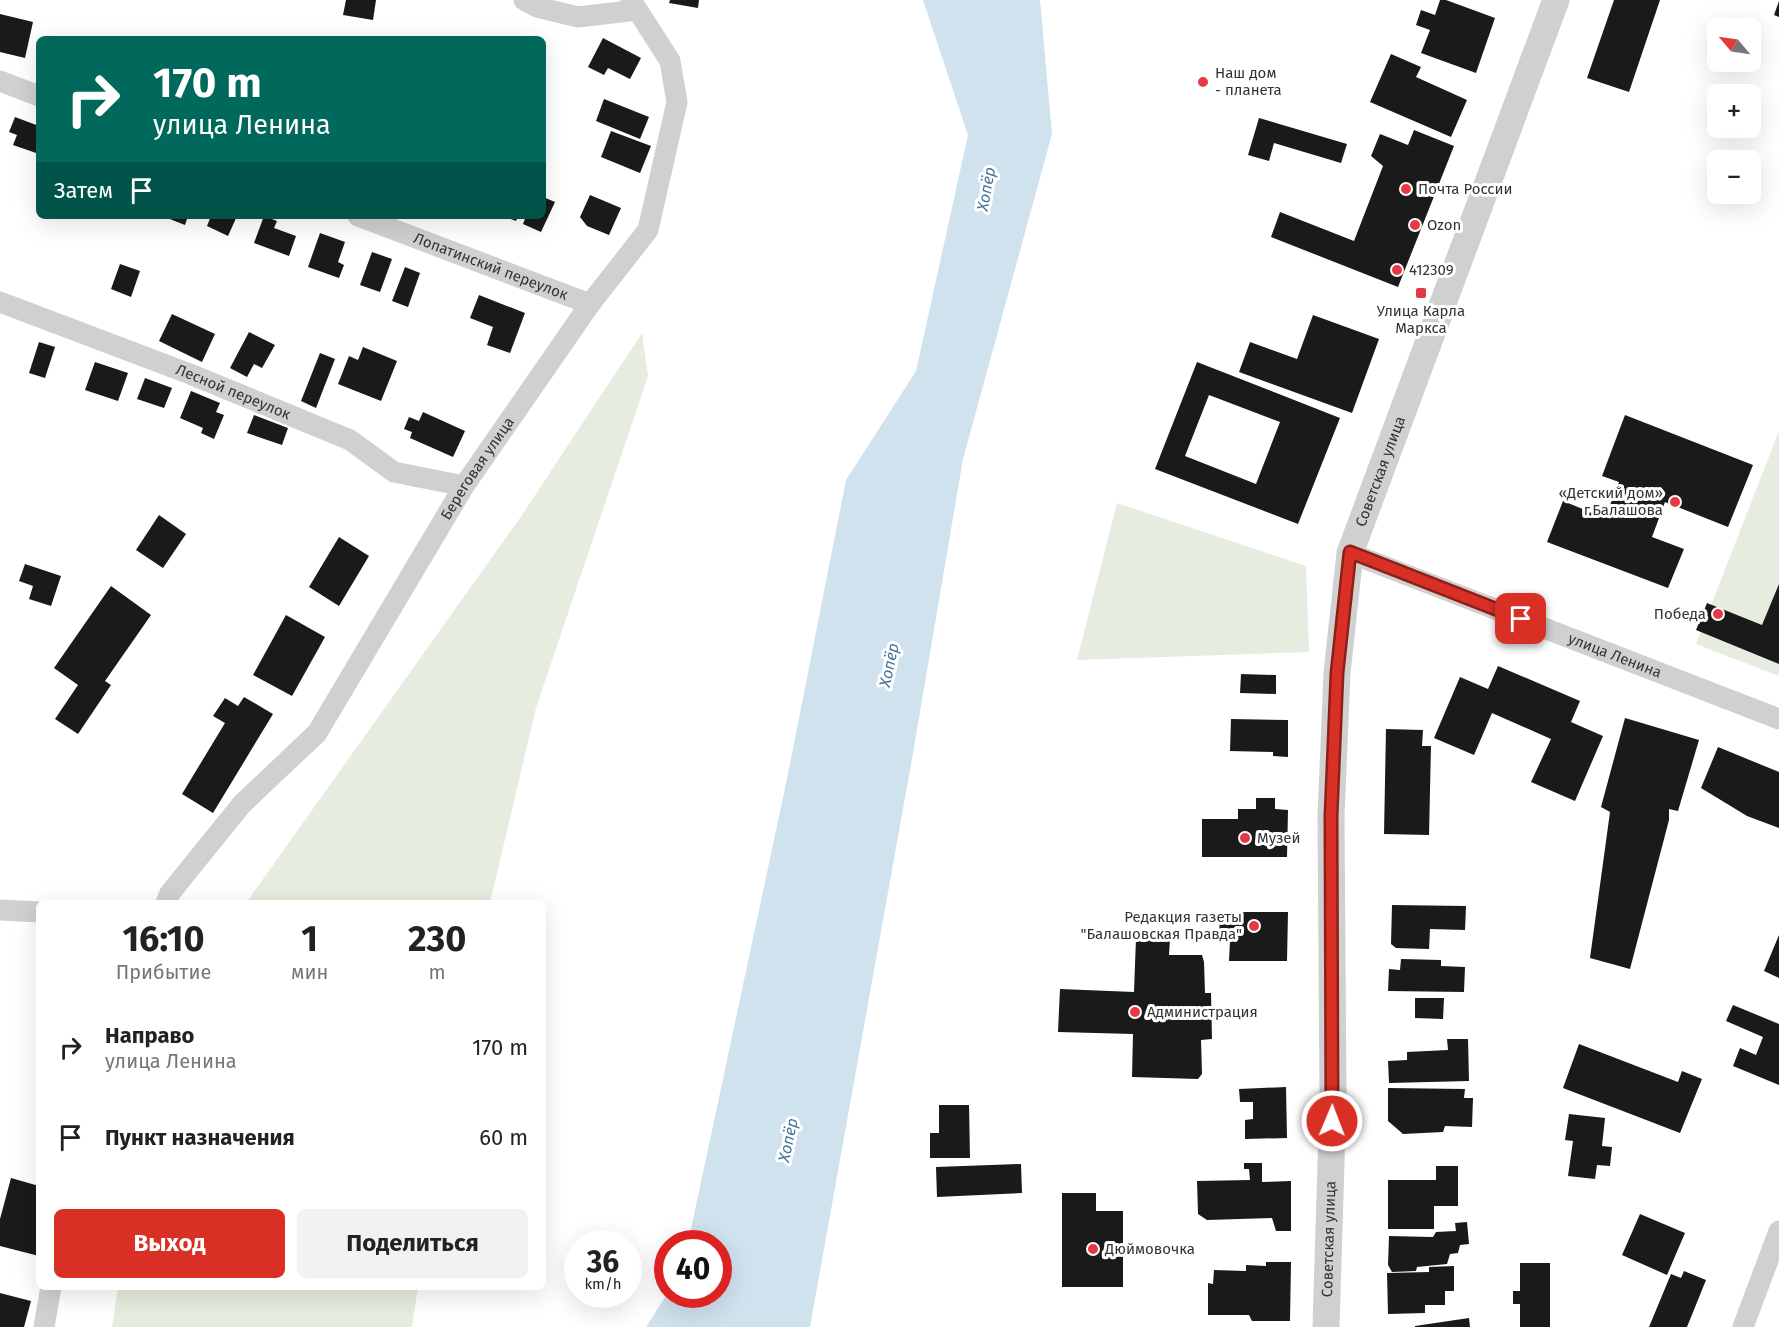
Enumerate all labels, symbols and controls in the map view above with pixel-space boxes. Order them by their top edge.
north arrow [1707,18,1761,72]
map controls [1707,18,1761,204]
text: 170 m [153,58,262,108]
icon: right [54,60,132,138]
place label: Наш дом - планета [1215,64,1282,99]
marker: Наш дом - планета [1196,75,1210,89]
button: + [1707,84,1761,138]
text: улица Ленина [153,109,331,141]
button: − [1707,150,1761,204]
water label: Хопёр [973,165,999,214]
icon: arrive [125,174,158,207]
text: Затем [54,177,113,204]
place label: Почта России [1418,180,1513,198]
marker: Почта России [1399,182,1413,196]
place label: Ozon [1427,216,1461,234]
marker: Ozon [1408,218,1422,232]
street label: Лопатинский переулок [411,229,571,304]
place label: 412309 [1409,261,1454,279]
marker: 412309 [1390,263,1404,277]
marker: Улица Карла Маркса [1414,286,1428,300]
place label: Улица Карла Маркса [1377,302,1465,337]
street label: Лесной переулок [173,360,293,424]
street label: Береговая улица [437,414,518,523]
street label: Советская улица [1352,414,1409,529]
place label: «Детский дом» г.Балашова [1558,484,1663,519]
marker: «Детский дом» г.Балашова [1668,495,1682,509]
pin [1495,593,1546,644]
icon: arrive [1504,602,1537,635]
place label: Победа [1654,605,1706,623]
marker: Победа [1711,607,1725,621]
street label: улица Ленина [1566,629,1664,682]
water label: Хопёр [875,641,903,690]
place label: Музей [1257,829,1301,847]
marker: Музей [1238,831,1252,845]
place label: Редакция газеты "Балашовская Правда" [1080,908,1242,943]
text: 16:10 [122,917,205,961]
text: 1 [301,917,318,961]
text: 230 [408,917,466,961]
marker: Редакция газеты "Балашовская Правда" [1247,919,1261,933]
text: Прибытие [116,960,211,984]
text: мин [291,960,328,984]
text: m [429,960,446,984]
place label: Администрация [1147,1003,1258,1021]
marker: Администрация [1128,1005,1142,1019]
text: Направо [105,1022,194,1049]
icon: right [54,1031,87,1064]
text: 170 m [472,1034,528,1061]
text: улица Ленина [105,1049,237,1073]
position arrow [1300,1089,1364,1153]
water label: Хопёр [774,1116,802,1165]
icon: arrive [54,1121,87,1154]
text: Пункт назначения [105,1124,295,1151]
text: 60 m [479,1124,528,1151]
street label: Советская улица [1318,1181,1339,1298]
button: Выход [54,1209,285,1278]
button: Поделиться [297,1209,528,1278]
speed limit sign: 40 [654,1230,732,1308]
place label: Дюймовочка [1104,1240,1195,1258]
marker: Дюймовочка [1086,1242,1100,1256]
text: 36 [587,1244,619,1280]
text: km/h [584,1275,622,1293]

